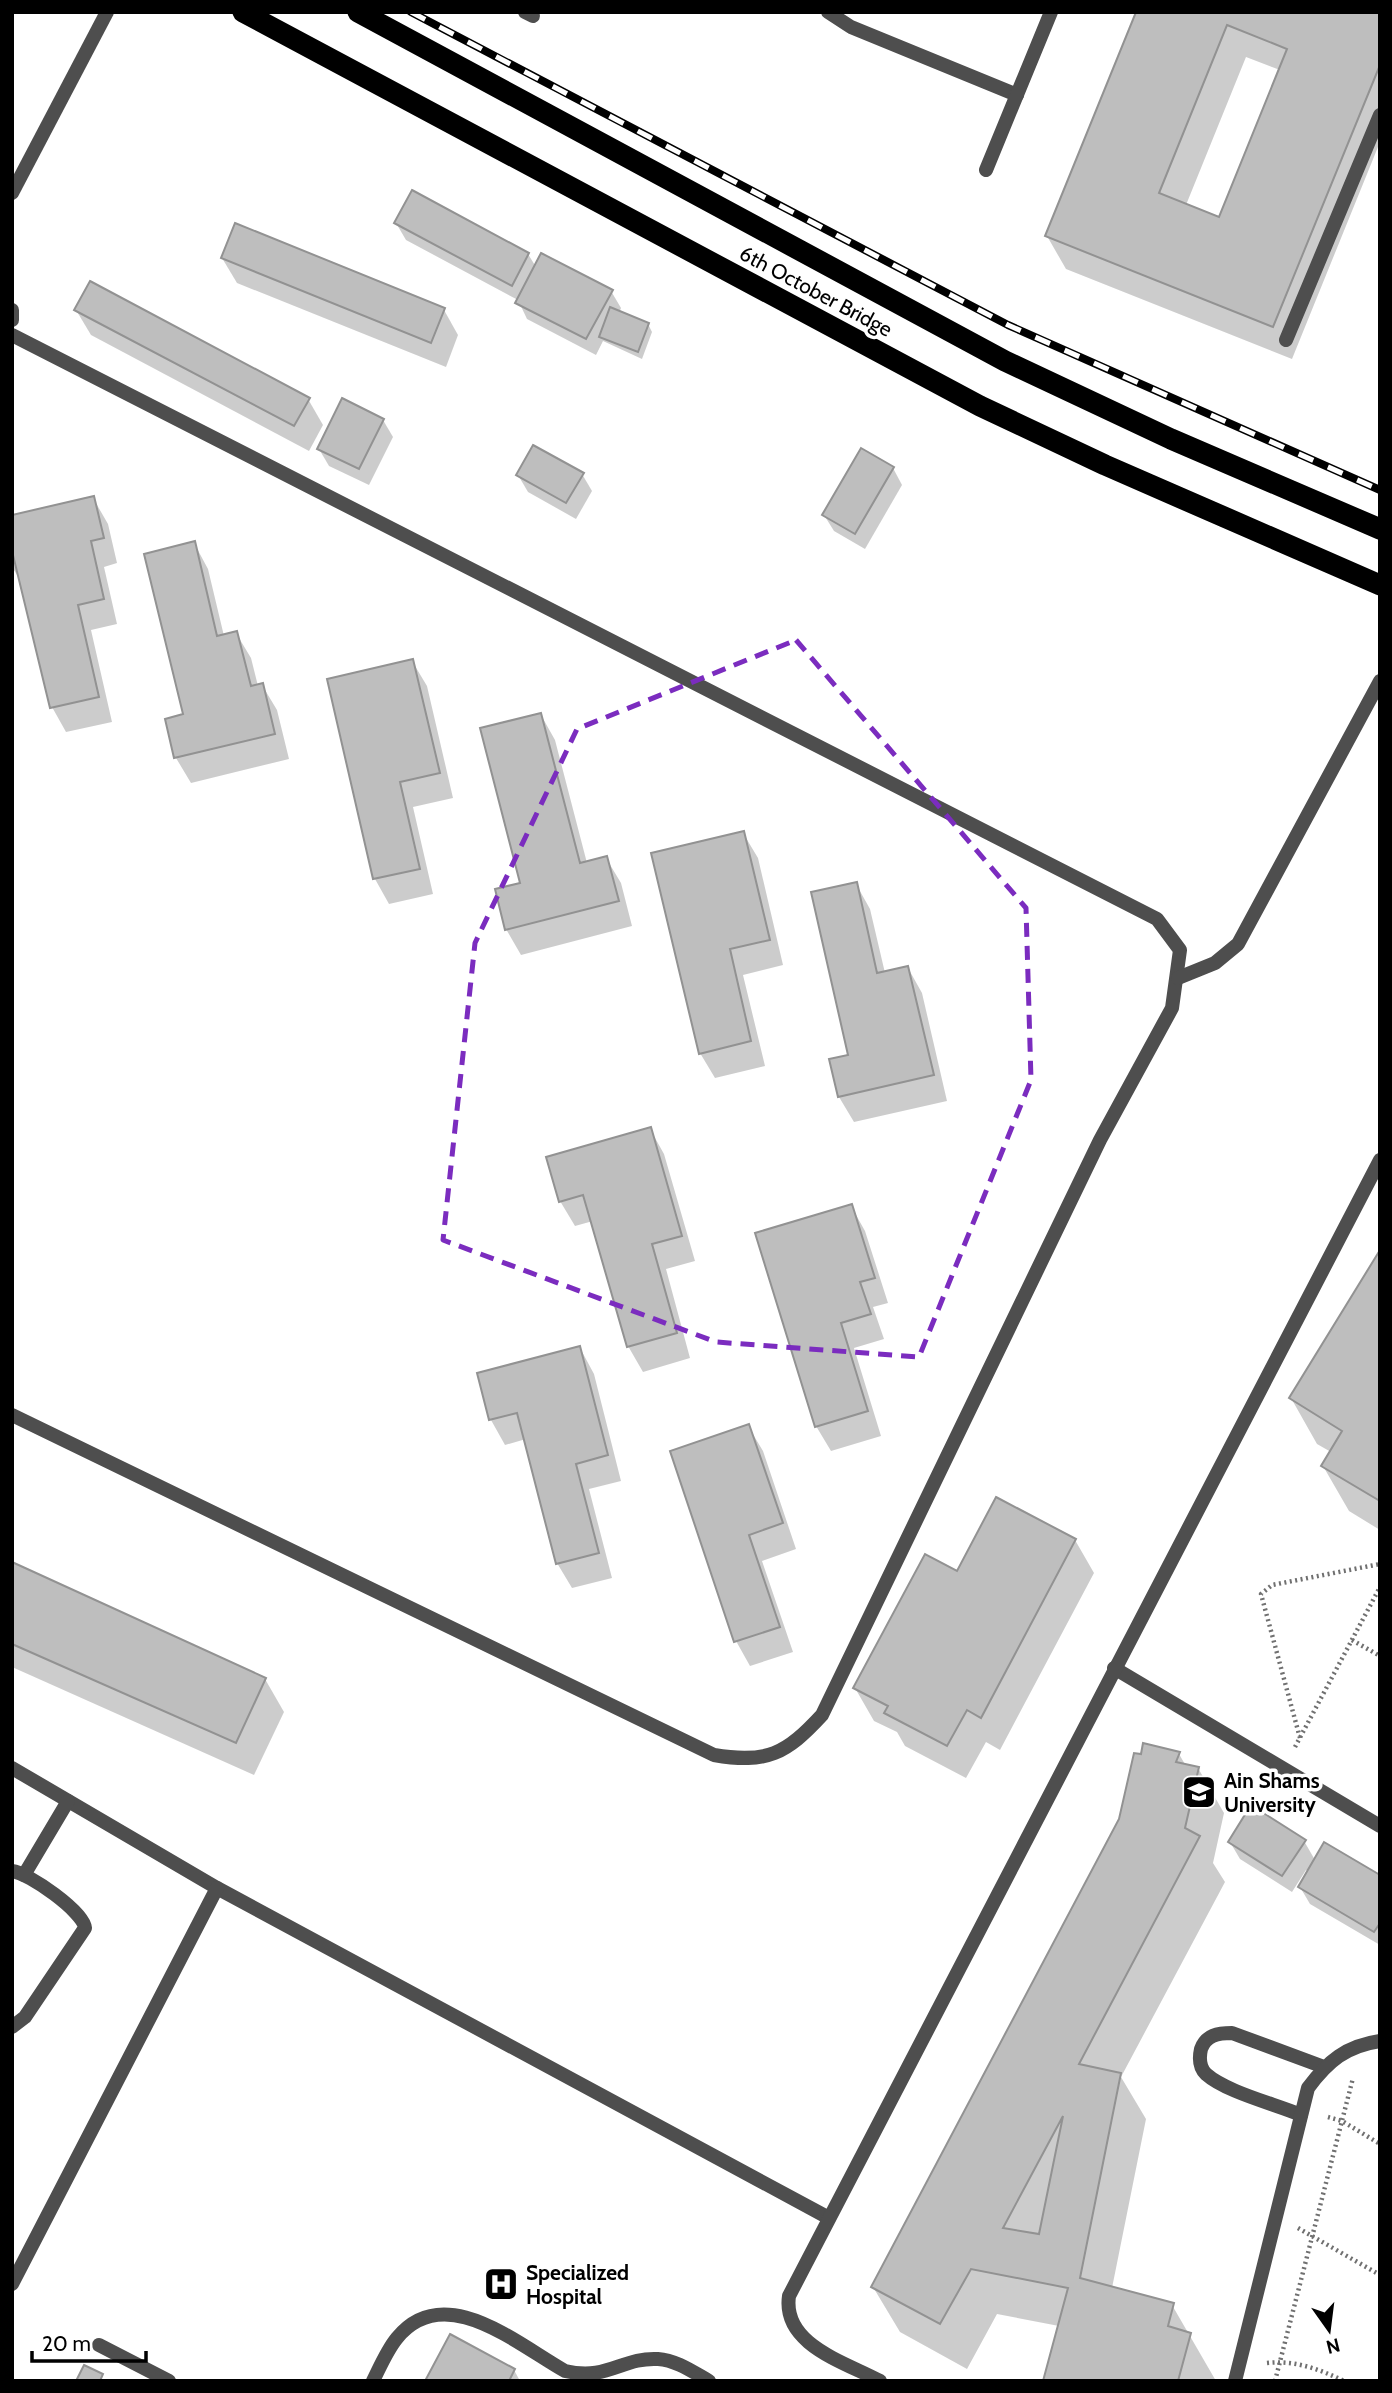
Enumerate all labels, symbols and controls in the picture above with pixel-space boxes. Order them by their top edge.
street label: 6th October Bridge [735,240,897,342]
place label: Ain Shams University [1224,1768,1320,1817]
school or university icon: Ain Shams University [1180,1773,1218,1811]
place label: Specialized Hospital [526,2260,629,2309]
hospital icon: Specialized Hospital [482,2265,520,2303]
north arrow [1294,2295,1364,2365]
scale bar [32,2320,145,2364]
text: 20 m [42,2331,91,2356]
text: N [1324,2333,1342,2359]

